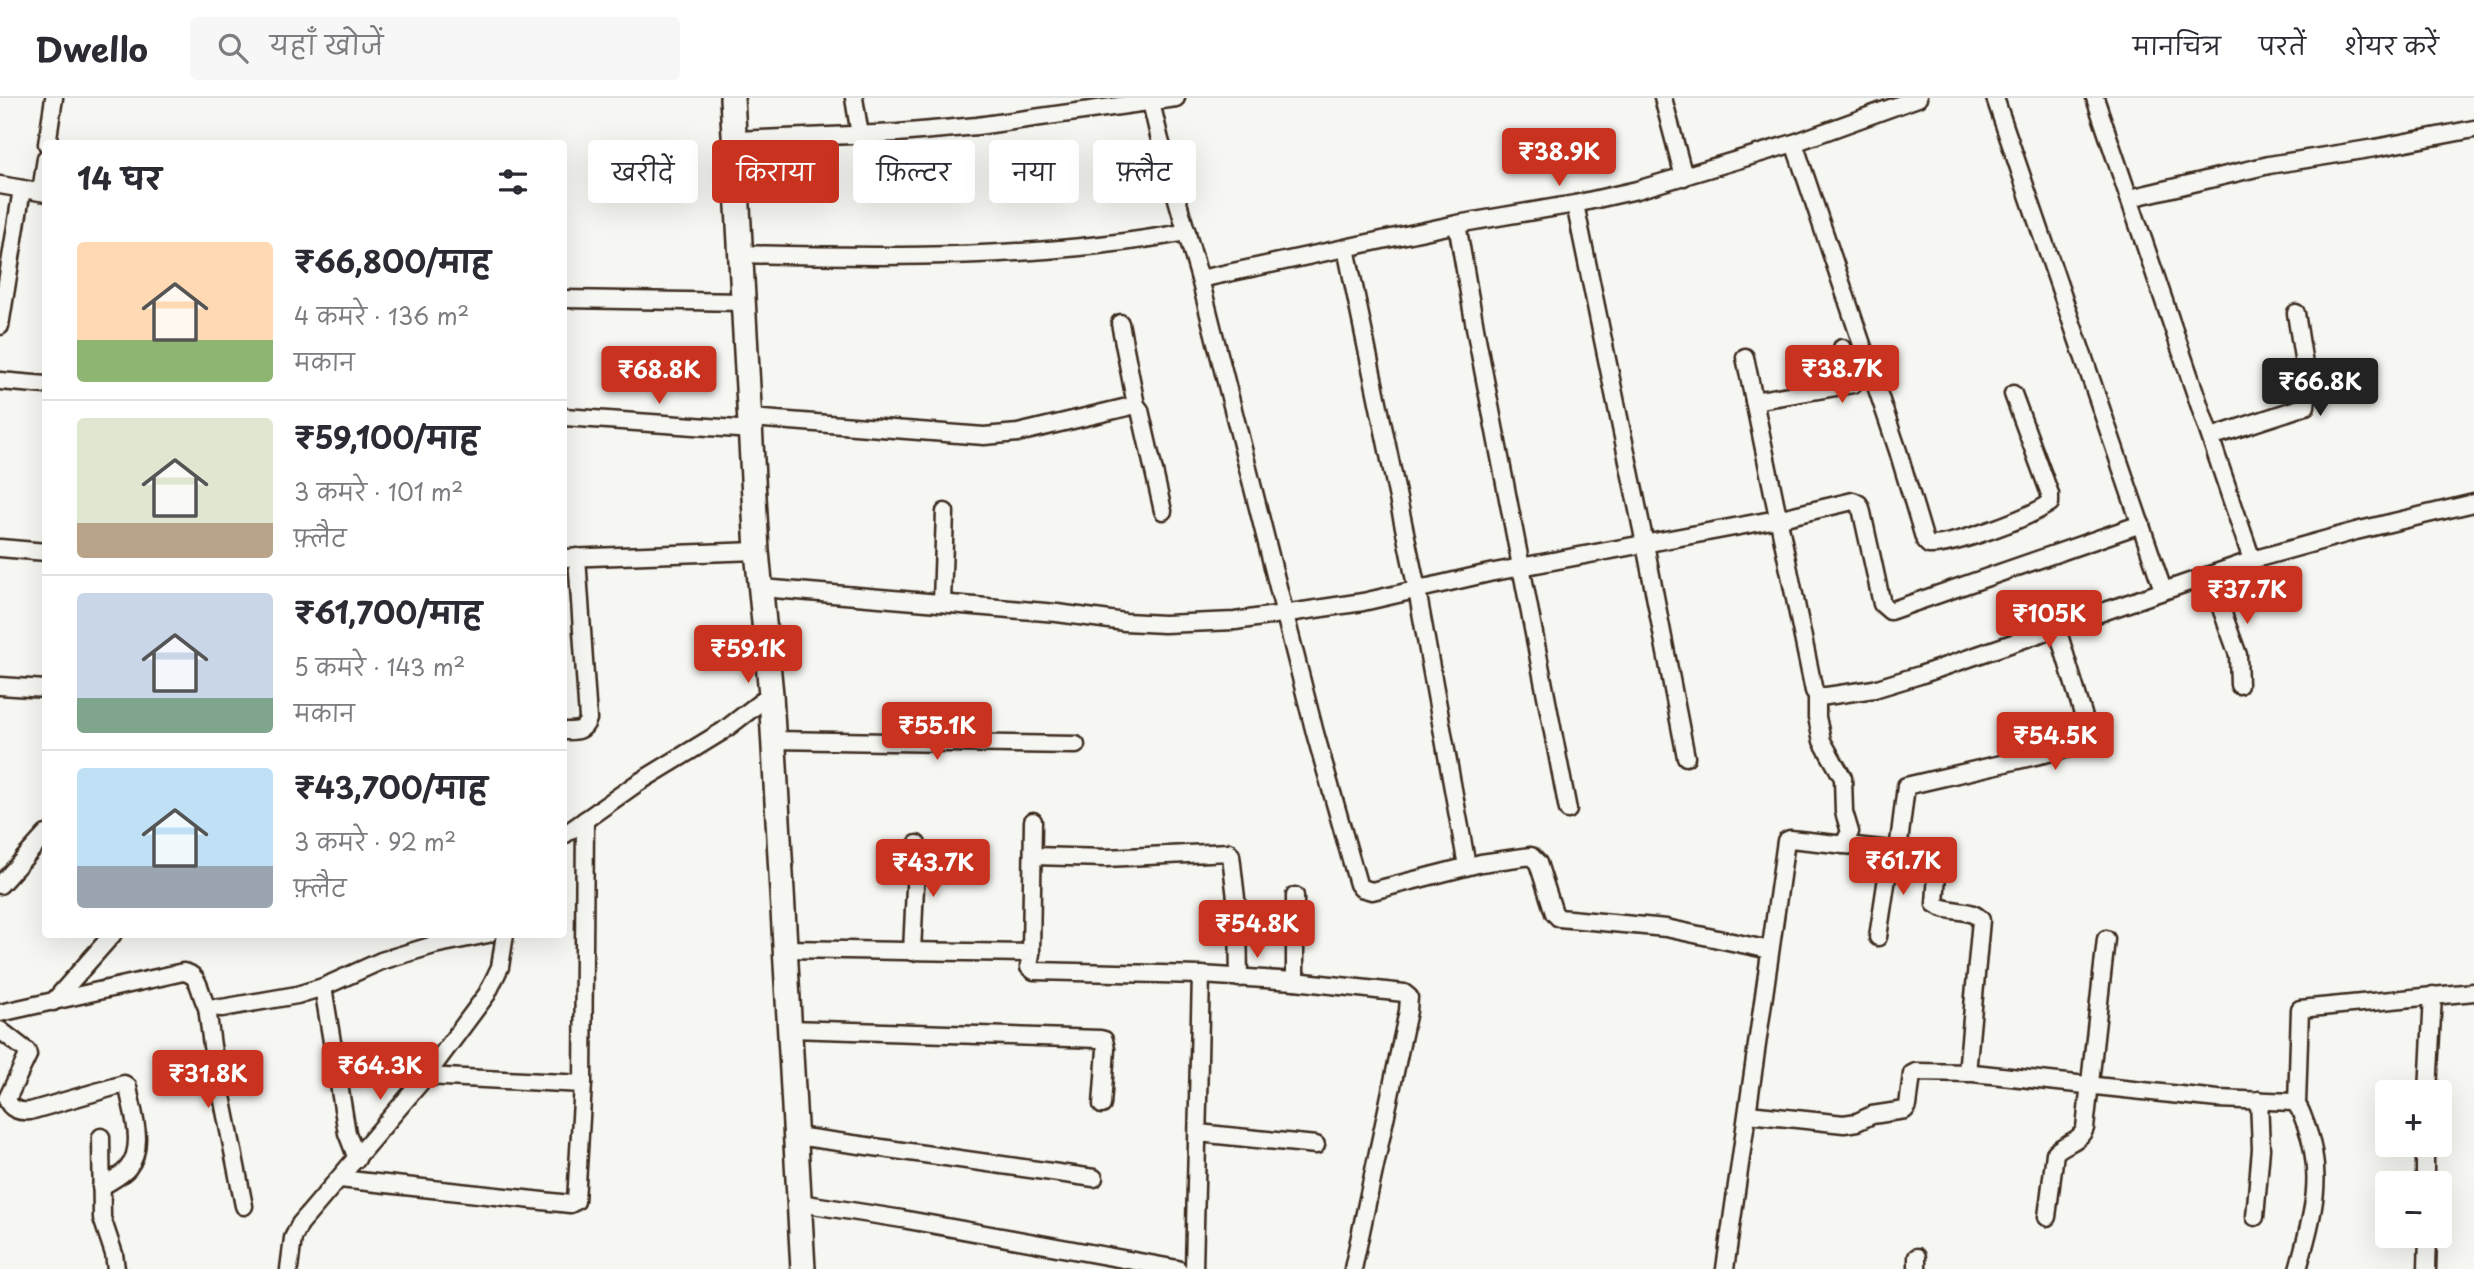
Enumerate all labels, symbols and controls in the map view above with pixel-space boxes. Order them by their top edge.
search box [190,17,680,80]
text: Dwello [35,23,148,73]
text: यहाँ खोजें [270,25,383,64]
text: मानचित्र [2133,27,2221,63]
text: परतें [2259,27,2306,63]
text: शेयर करें [2344,27,2439,63]
icon: search [214,29,252,67]
pin: ₹38.9K [1502,129,1616,188]
text: ₹38.9K [1518,133,1600,168]
chip: खरीदें [588,140,698,203]
chip: किराया [712,140,839,203]
chip: फ़िल्टर [853,140,975,203]
chip: नया [989,140,1079,203]
chip: फ़्लैट [1093,140,1196,203]
text: 14 घर [77,155,162,200]
icon: filters [494,163,532,201]
text: ₹66,800/माह [294,238,491,283]
icon: home [133,270,217,354]
text: 4 कमरे · 136 m² [294,298,469,333]
text: मकान [294,344,355,379]
pin: ₹38.7K [1785,345,1899,405]
pin: ₹68.8K [602,346,716,406]
text: ₹38.7K [1801,350,1883,385]
text: ₹68.8K [617,351,701,386]
pin: ₹66.8K [2263,358,2377,418]
text: ₹66.8K [2278,363,2362,398]
text: ₹59,100/माह [294,414,479,459]
icon: home [133,446,217,530]
text: 3 कमरे · 101 m² [294,474,463,509]
text: फ़्लैट [294,520,346,555]
pin: ₹37.7K [2190,566,2304,626]
text: ₹37.7K [2207,571,2287,606]
text: ₹61,700/माह [294,589,482,634]
pin: ₹105K [2000,590,2098,650]
text: ₹105K [2012,595,2086,630]
icon: home [133,621,217,705]
pin: ₹59.1K [691,626,805,685]
text: ₹59.1K [710,630,786,665]
text: 5 कमरे · 143 m² [294,649,465,684]
text: मकान [294,695,355,730]
pin: ₹55.1K [880,702,994,762]
text: ₹55.1K [898,707,976,742]
pin: ₹54.5K [1998,712,2112,772]
text: ₹54.5K [2013,717,2097,752]
text: ₹43,700/माह [294,764,487,809]
icon: home [133,796,217,880]
text: 3 कमरे · 92 m² [294,824,456,859]
pin: ₹61.7K [1846,838,1960,897]
pin: ₹43.7K [876,840,990,899]
text: ₹61.7K [1865,842,1941,877]
text: ₹43.7K [892,844,974,879]
text: फ़्लैट [294,870,346,905]
pin: ₹54.8K [1200,900,1314,960]
text: ₹54.8K [1215,905,1299,940]
pin: ₹64.3K [323,1042,437,1102]
text: ₹64.3K [338,1047,422,1082]
pin: ₹31.8K [151,1051,265,1110]
text: ₹31.8K [168,1055,248,1090]
map controls [2375,1080,2452,1248]
button: + [2375,1080,2452,1157]
button: − [2375,1171,2452,1248]

